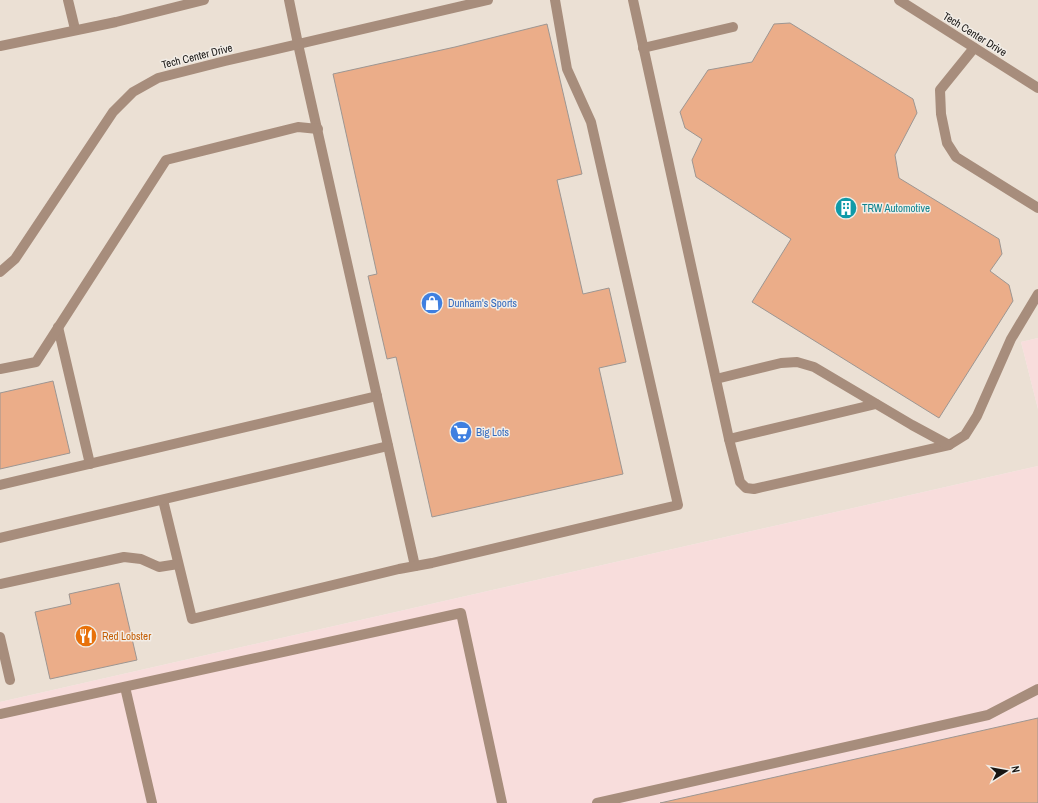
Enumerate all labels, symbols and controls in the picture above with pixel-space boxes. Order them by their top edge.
street label: Tech Center Drive [940,9,1010,59]
street label: Tech Center Drive [160,40,234,72]
building icon: TRW Automotive [833,195,859,221]
place label: TRW Automotive [862,201,930,215]
shop icon: Dunham's Sports [419,290,445,316]
place label: Dunham's Sports [448,296,517,310]
supermarket icon: Big Lots [448,419,474,445]
place label: Big Lots [476,425,510,439]
restaurant icon: Red Lobster [73,623,99,649]
place label: Red Lobster [102,629,151,643]
north arrow [986,751,1026,791]
text: N [1008,765,1023,774]

